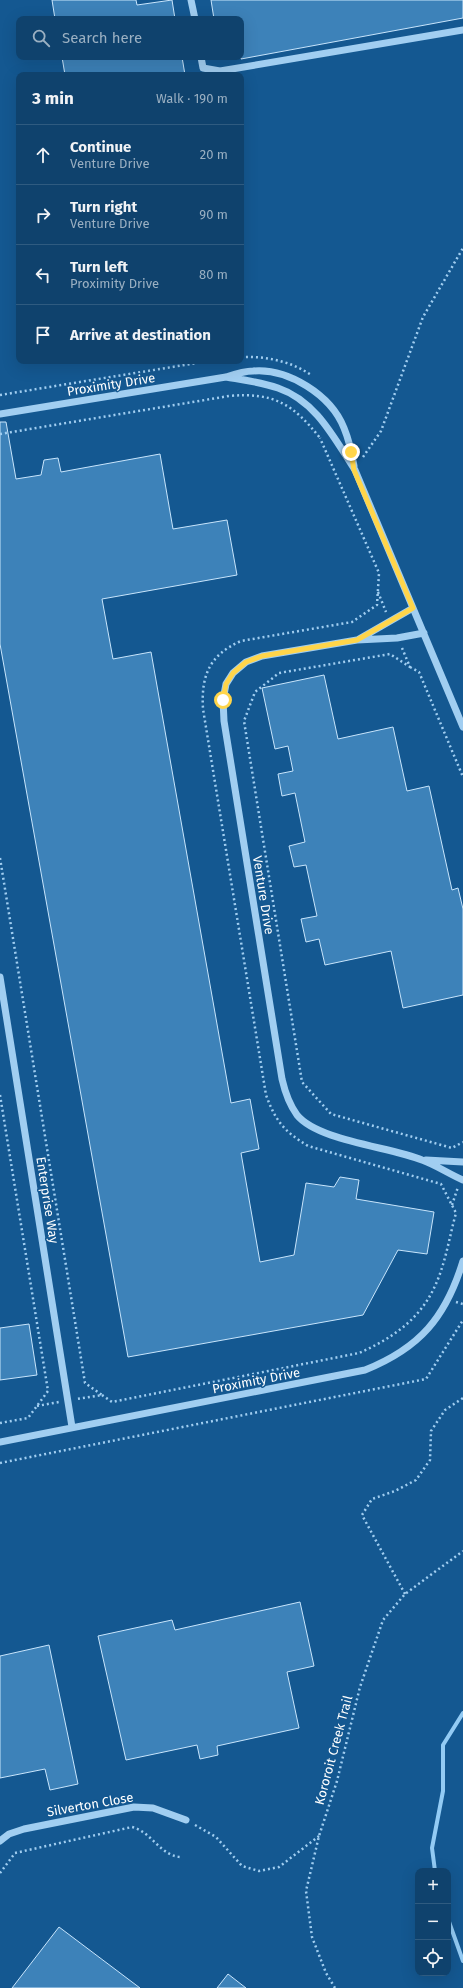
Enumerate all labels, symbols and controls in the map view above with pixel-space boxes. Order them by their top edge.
search box [16,16,244,60]
icon: search [30,27,52,49]
text: Search here [62,29,142,47]
text: 3 min [32,88,74,109]
text: Walk · 190 m [156,91,228,106]
text: Continue [70,138,131,156]
icon: ahead [32,144,54,166]
text: 20 m [200,147,228,162]
text: Venture Drive [70,156,150,171]
text: Turn right [70,198,137,216]
icon: right [32,204,54,226]
text: 90 m [199,207,228,222]
text: Venture Drive [70,216,150,231]
text: Turn left [70,258,128,276]
icon: left [32,264,54,286]
text: 80 m [199,267,228,282]
text: Proximity Drive [70,276,159,291]
icon: arrive [32,324,54,346]
text: Arrive at destination [70,326,211,344]
street label: Proximity Drive [66,370,156,399]
route end [342,443,360,461]
route start [214,691,232,709]
street label: Venture Drive [250,855,277,936]
street label: Enterprise Way [33,1156,62,1245]
street label: Proximity Drive [211,1365,301,1396]
street label: Kororoit Creek Trail [312,1694,355,1807]
street label: Silverton Close [46,1789,135,1819]
map controls [415,1868,451,1976]
button: + [415,1868,451,1904]
button: − [415,1904,451,1940]
button: locate [415,1940,451,1976]

